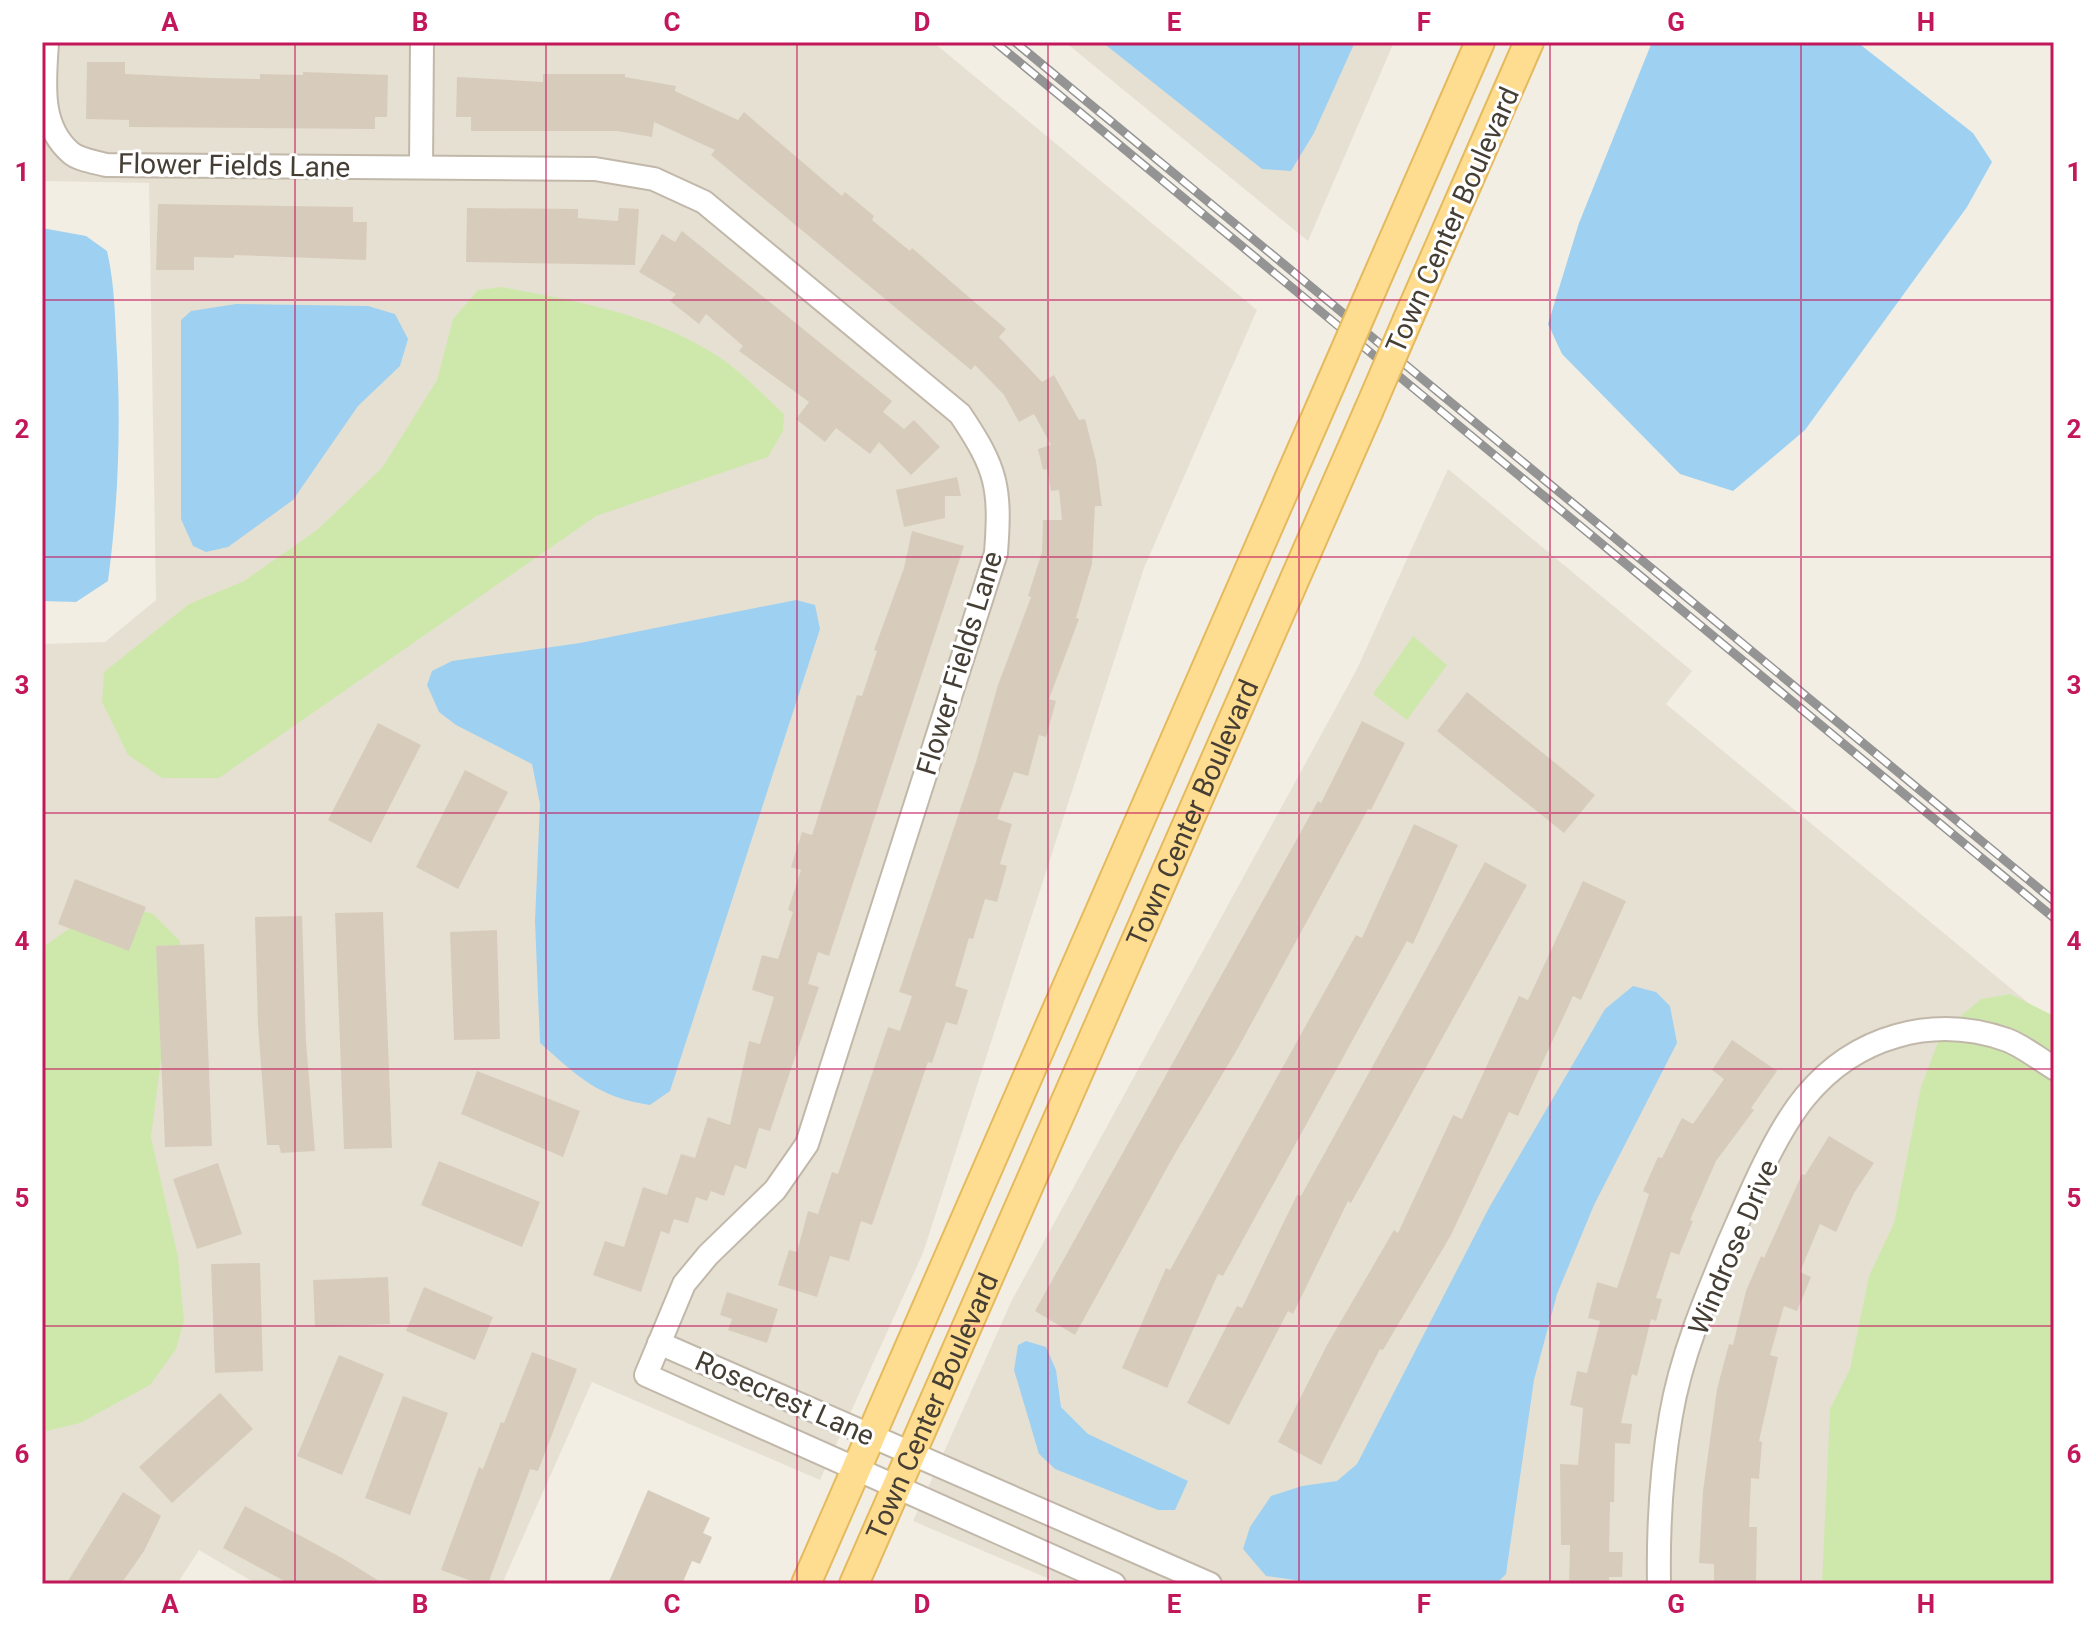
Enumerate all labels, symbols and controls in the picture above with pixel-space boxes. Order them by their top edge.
text: A [161,7,179,37]
text: B [412,7,428,37]
text: C [663,7,681,37]
text: D [914,7,930,37]
text: E [1167,7,1182,37]
text: F [1417,7,1431,37]
text: G [1667,7,1685,37]
text: H [1917,7,1935,37]
street label: Town Center Boulevard [1379,82,1526,358]
street label: Flower Fields Lane [118,147,350,184]
text: 1 [15,157,29,187]
text: 1 [2067,157,2081,187]
text: 2 [15,414,29,444]
text: 2 [2067,414,2081,444]
street label: Flower Fields Lane [910,547,1009,779]
text: 3 [15,670,29,700]
text: 3 [2067,670,2081,700]
street label: Town Center Boulevard [1120,675,1266,952]
text: 4 [15,926,30,956]
text: 4 [2067,926,2082,956]
street label: Windrose Drive [1682,1155,1785,1340]
text: 5 [15,1183,29,1213]
text: 5 [2067,1183,2081,1213]
street label: Town Center Boulevard [859,1268,1005,1545]
street label: Rosecrest Lane [690,1344,879,1453]
text: 6 [15,1439,30,1469]
text: 6 [2067,1439,2082,1469]
text: A [161,1589,179,1619]
text: B [412,1589,428,1619]
text: C [663,1589,681,1619]
text: D [914,1589,930,1619]
text: E [1167,1589,1182,1619]
text: F [1417,1589,1431,1619]
text: G [1667,1589,1685,1619]
text: H [1917,1589,1935,1619]

